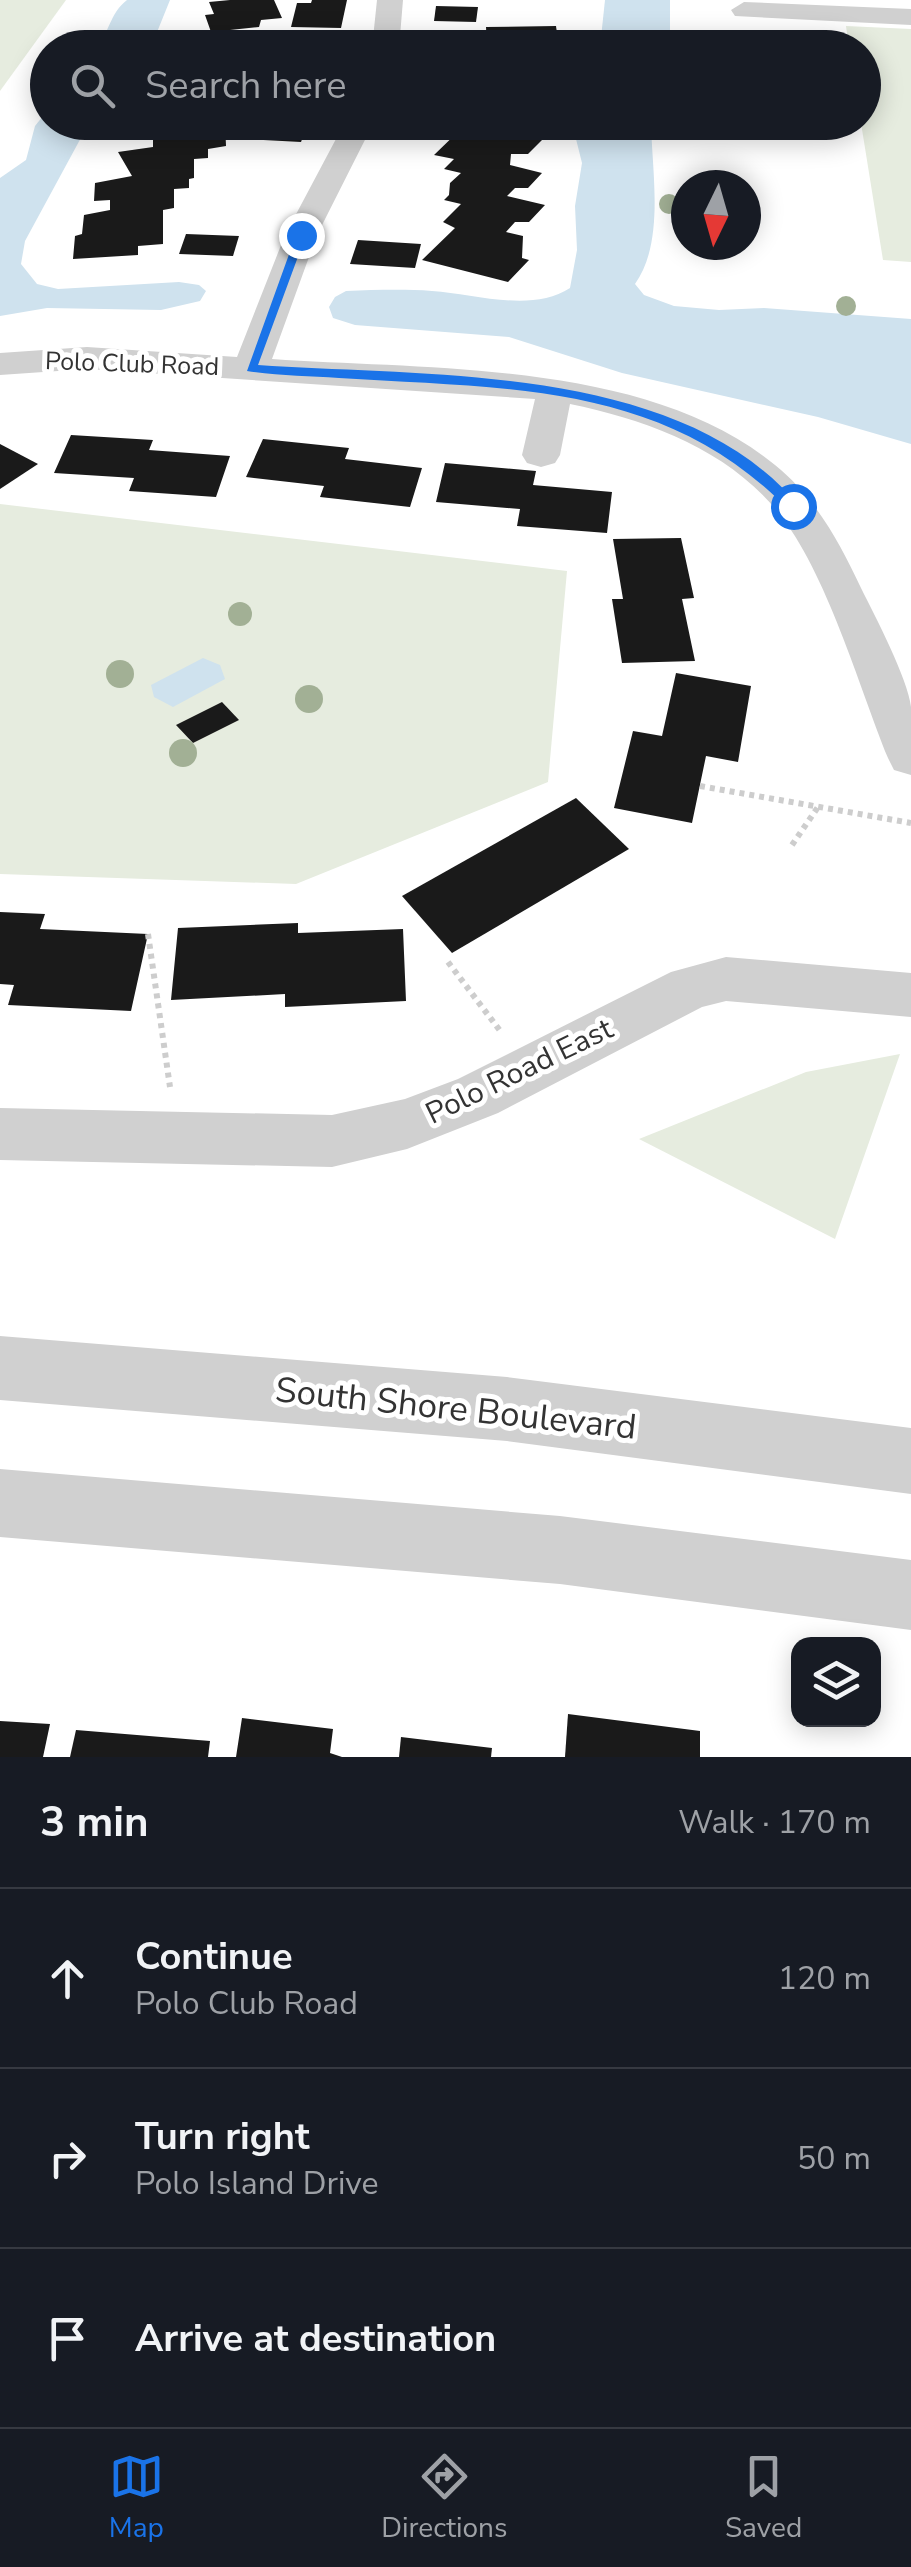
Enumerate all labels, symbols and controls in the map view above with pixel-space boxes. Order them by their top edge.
search box [30,30,881,140]
icon: search [65,58,120,113]
text: Search here [145,60,346,111]
north arrow [671,170,761,260]
route end [279,213,325,259]
street label: Polo Club Road [44,344,220,384]
route start [771,484,817,530]
street label: Polo Road East [419,1008,620,1134]
street label: South Shore Boulevard [273,1366,639,1451]
map controls [791,1637,881,1727]
button: layers [791,1637,881,1727]
text: 3 min [40,1794,149,1851]
text: Walk · 170 m [678,1801,871,1844]
text: Continue [135,1931,293,1982]
icon: ahead [40,1951,95,2006]
text: 120 m [778,1957,871,2000]
text: Polo Club Road [135,1982,358,2025]
text: Turn right [135,2111,310,2162]
icon: right [40,2131,95,2186]
text: 50 m [797,2137,871,2180]
text: Polo Island Drive [135,2162,379,2205]
icon: arrive [40,2311,95,2366]
text: Arrive at destination [135,2313,496,2364]
tab: Map [109,2449,164,2547]
tab: Directions [381,2449,507,2547]
tab: Saved [725,2449,802,2547]

